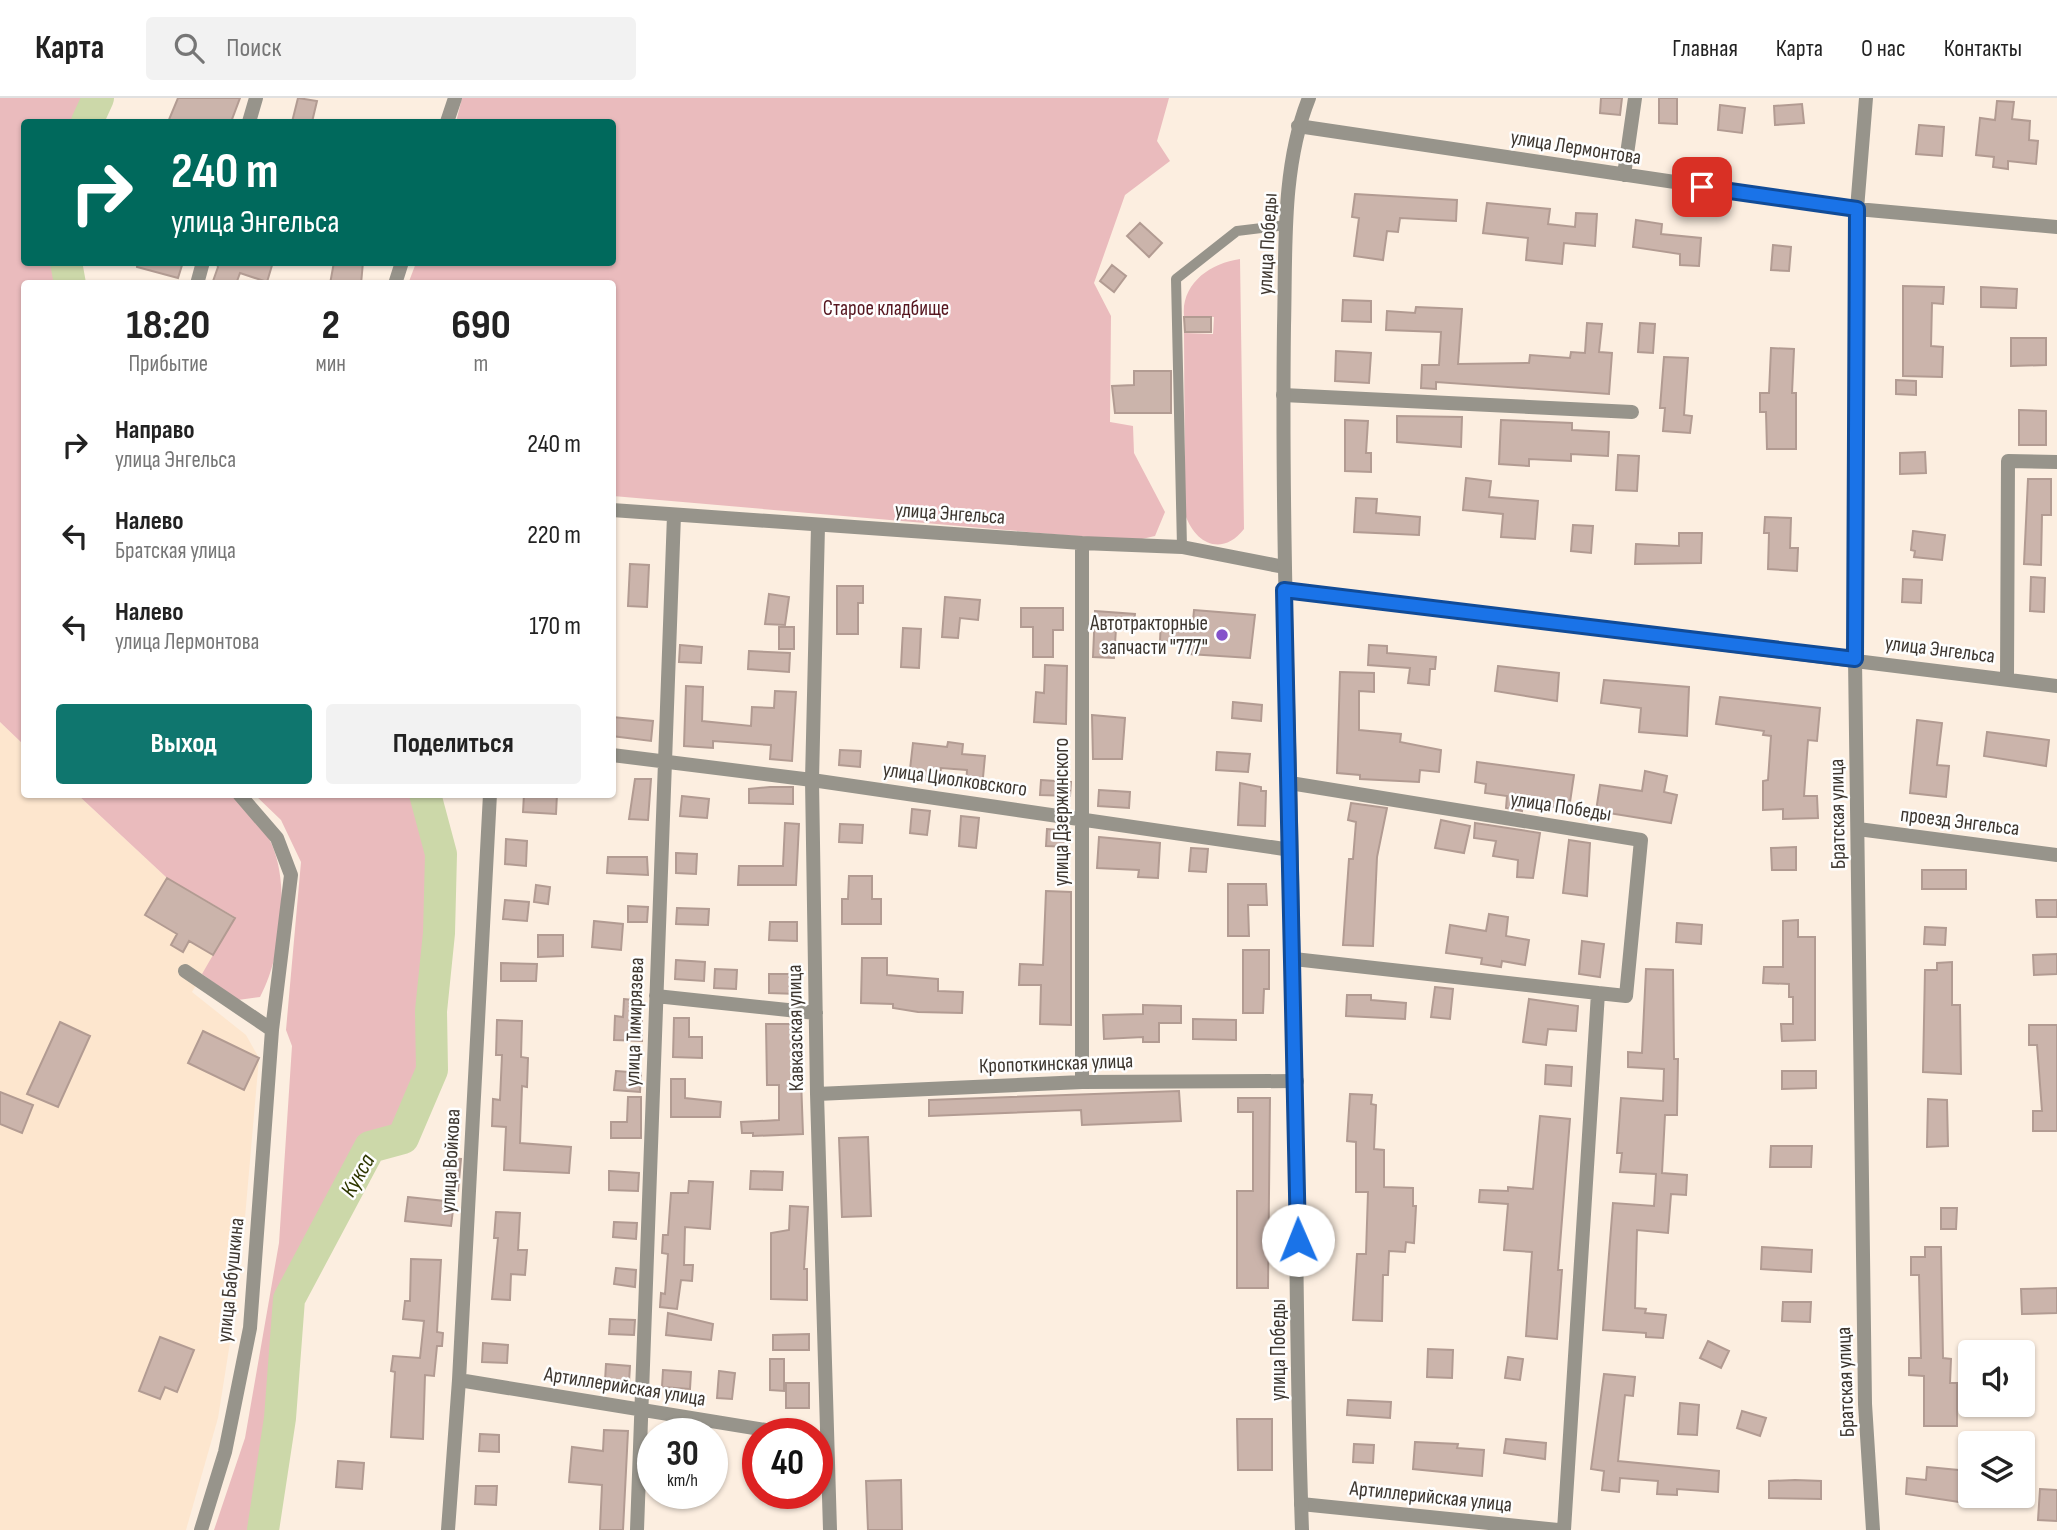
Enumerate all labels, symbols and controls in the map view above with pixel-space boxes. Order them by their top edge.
search box [146,17,636,80]
text: Карта [35,28,104,68]
icon: search [170,29,208,67]
text: Поиск [226,33,281,64]
text: Главная [1672,34,1738,63]
text: Карта [1776,34,1823,63]
text: О нас [1861,34,1906,63]
text: Контакты [1944,34,2022,63]
street label: улица Лермонтова [1509,125,1643,170]
text: 240 m [171,143,279,202]
icon: right [56,147,147,238]
pin [1672,157,1732,217]
icon: arrive [1683,168,1721,206]
street label: улица Победы [1252,192,1283,296]
text: улица Энгельса [171,203,339,242]
park label: Старое кладбище [823,296,949,321]
text: 18:20 [126,300,210,351]
text: 2 [322,300,340,351]
text: 690 [451,300,511,351]
text: Прибытие [128,350,208,378]
text: мин [316,350,346,378]
text: m [474,350,488,378]
text: Направо [115,415,194,446]
icon: right [56,426,94,464]
text: 240 m [527,429,581,460]
text: улица Энгельса [115,446,236,474]
street label: улица Энгельса [894,497,1006,530]
text: Налево [115,506,184,537]
icon: left [56,517,94,555]
text: 220 m [527,520,581,551]
text: Братская улица [115,537,236,565]
text: Налево [115,597,184,628]
icon: left [56,608,94,646]
text: 170 m [529,611,581,642]
place label: Автотракторные запчасти "777" [1089,611,1208,660]
marker: Автотракторные запчасти "777" [1214,627,1230,643]
text: улица Лермонтова [115,628,259,656]
street label: улица Энгельса [1884,630,1996,669]
button: Выход [56,704,312,784]
button: Поделиться [326,704,581,784]
street label: улица Дзержинского [1049,738,1074,886]
street label: улица Циолковского [881,757,1029,802]
street label: Братская улица [1824,759,1851,869]
street label: улица Победы [1509,786,1613,827]
street label: проезд Энгельса [1899,802,2021,841]
street label: улица Тимирязева [620,957,649,1087]
street label: Кавказская улица [782,964,809,1092]
street label: Кропоткинская улица [978,1048,1134,1079]
street label: улица Войкова [435,1108,466,1214]
water label: Кукса [334,1148,382,1202]
position arrow [1261,1203,1335,1277]
street label: улица Бабушкина [212,1216,249,1344]
street label: улица Победы [1266,1299,1291,1401]
street label: Братская улица [1831,1326,1860,1438]
map controls [1958,1340,2035,1508]
button: sound [1958,1340,2035,1417]
street label: Артиллерийская улица [541,1361,707,1412]
speed limit sign: 40 [742,1418,833,1509]
button: layers [1958,1431,2035,1508]
text: 30 [666,1433,699,1476]
text: km/h [667,1470,698,1491]
street label: Артиллерийская улица [1348,1475,1513,1517]

